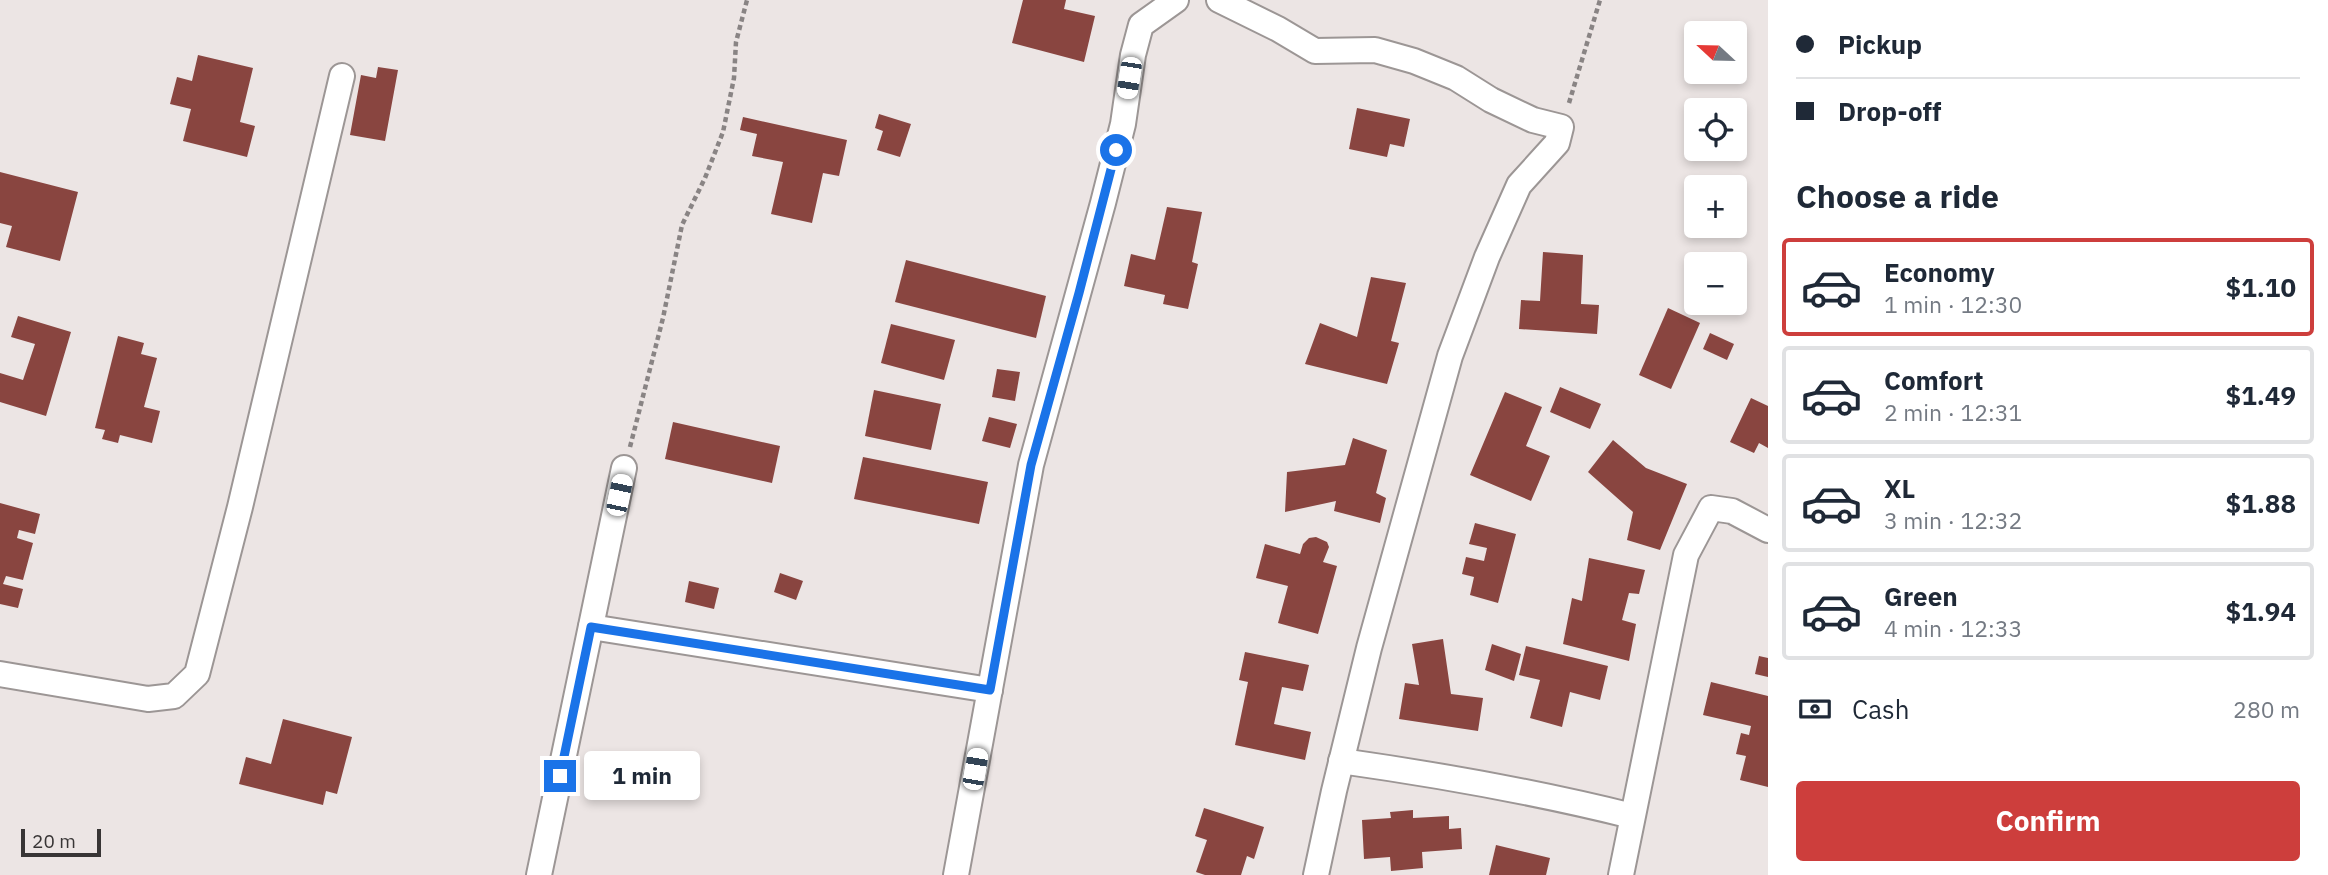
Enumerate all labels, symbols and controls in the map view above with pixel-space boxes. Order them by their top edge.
north arrow [1684,21,1746,84]
map controls [1684,21,1747,315]
text: Pickup [1838,27,1922,61]
car [1116,56,1143,100]
text: Drop-off [1838,94,1941,128]
button: locate [1684,98,1747,161]
route start [1100,134,1132,166]
button: + [1684,175,1747,238]
text: Choose a ride [1796,175,1999,217]
button: − [1684,252,1747,315]
text: Economy [1884,255,1995,289]
icon: car [1800,256,1863,319]
text: $1.10 [2226,270,2296,304]
text: 1 min · 12:30 [1884,289,2022,319]
text: Comfort [1884,363,1983,397]
icon: car [1800,364,1863,427]
text: $1.49 [2226,378,2296,412]
text: 2 min · 12:31 [1884,397,2022,427]
text: XL [1884,471,1915,505]
car [605,472,634,518]
icon: car [1800,472,1863,535]
text: $1.88 [2226,486,2296,520]
text: 3 min · 12:32 [1884,505,2022,535]
text: Green [1884,579,1958,613]
icon: car [1800,580,1863,643]
text: $1.94 [2226,594,2296,628]
text: 4 min · 12:33 [1884,613,2022,643]
icon: cash [1796,690,1834,728]
text: Cash [1852,692,1909,726]
text: 280 m [2233,694,2300,724]
car [962,746,989,792]
callout: 1 min [584,752,700,800]
route end [544,760,576,792]
text: 1 min [612,760,672,790]
button: Confirm [1796,781,2300,861]
scale bar [21,826,102,858]
text: 20 m [32,829,76,853]

